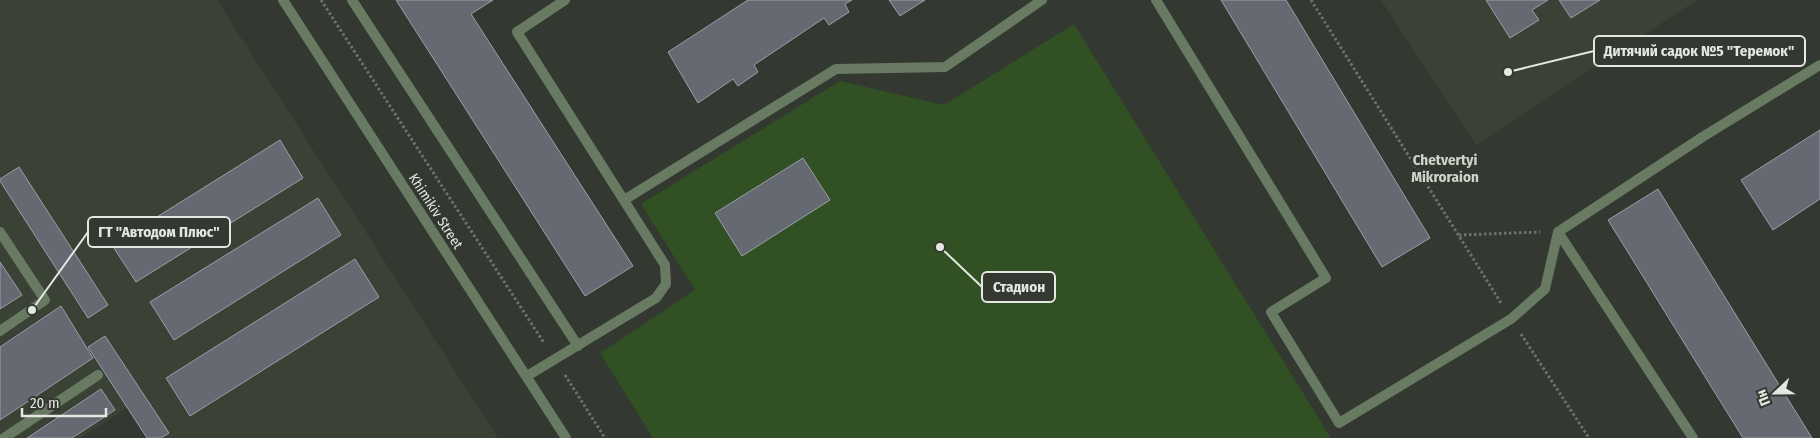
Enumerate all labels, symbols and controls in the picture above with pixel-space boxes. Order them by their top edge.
callout: Дитячий садок №5 "Теремок" [1594,36,1805,66]
text: Дитячий садок №5 "Теремок" [1603,42,1794,60]
district label: Chetvertyi Mikroraion [1411,151,1479,186]
street label: Khimikiv Street [405,170,467,253]
callout: ГТ "Автодом Плюс" [88,217,230,247]
text: ГТ "Автодом Плюс" [98,223,220,241]
callout: Стадион [982,272,1055,302]
text: Стадион [993,278,1045,296]
north arrow [1750,368,1800,418]
scale bar [22,386,106,418]
text: Пн [1753,387,1774,408]
text: 20 m [30,394,60,412]

